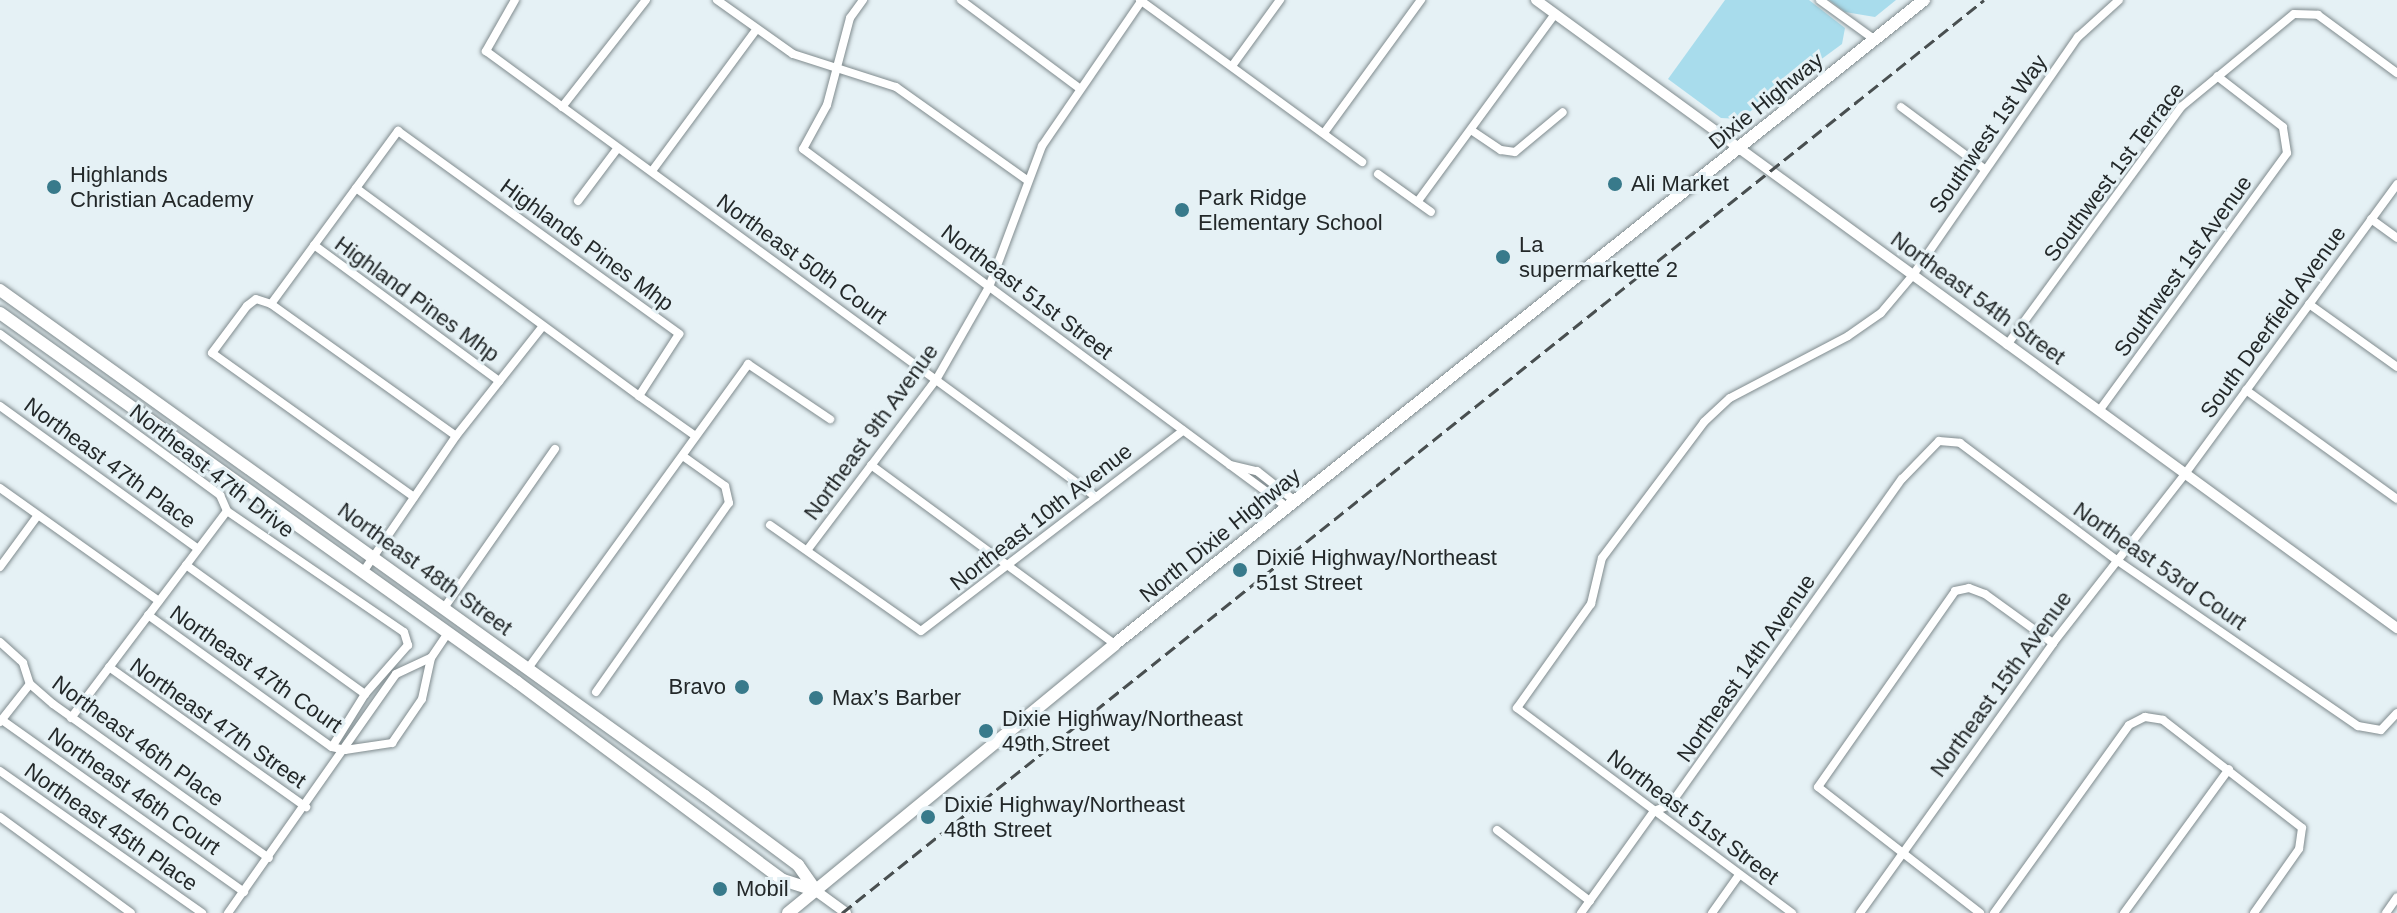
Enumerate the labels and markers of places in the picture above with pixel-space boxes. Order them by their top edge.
place label: Highlands Christian Academy [70,161,255,212]
place label: Ali Market [1631,171,1729,197]
marker: Ali Market [1606,175,1624,193]
marker: Highlands Christian Academy [45,178,63,196]
place label: Park Ridge Elementary School [1198,184,1383,236]
marker: Park Ridge Elementary School [1173,201,1191,219]
place label: La supermarkette 2 [1519,231,1678,282]
marker: La supermarkette 2 [1494,248,1512,266]
place label: Dixie Highway/Northeast 51st Street [1256,544,1497,596]
marker: Dixie Highway/Northeast 51st Street [1231,561,1249,579]
place label: Bravo [669,674,726,700]
marker: Bravo [733,678,751,696]
place label: Max’s Barber [832,685,961,711]
marker: Max’s Barber [807,689,825,707]
place label: Dixie Highway/Northeast 49th Street [1002,705,1243,756]
marker: Dixie Highway/Northeast 49th Street [977,722,995,740]
place label: Dixie Highway/Northeast 48th Street [944,791,1185,842]
marker: Dixie Highway/Northeast 48th Street [919,808,937,826]
place label: Mobil [736,876,789,902]
marker: Mobil [711,880,729,898]

